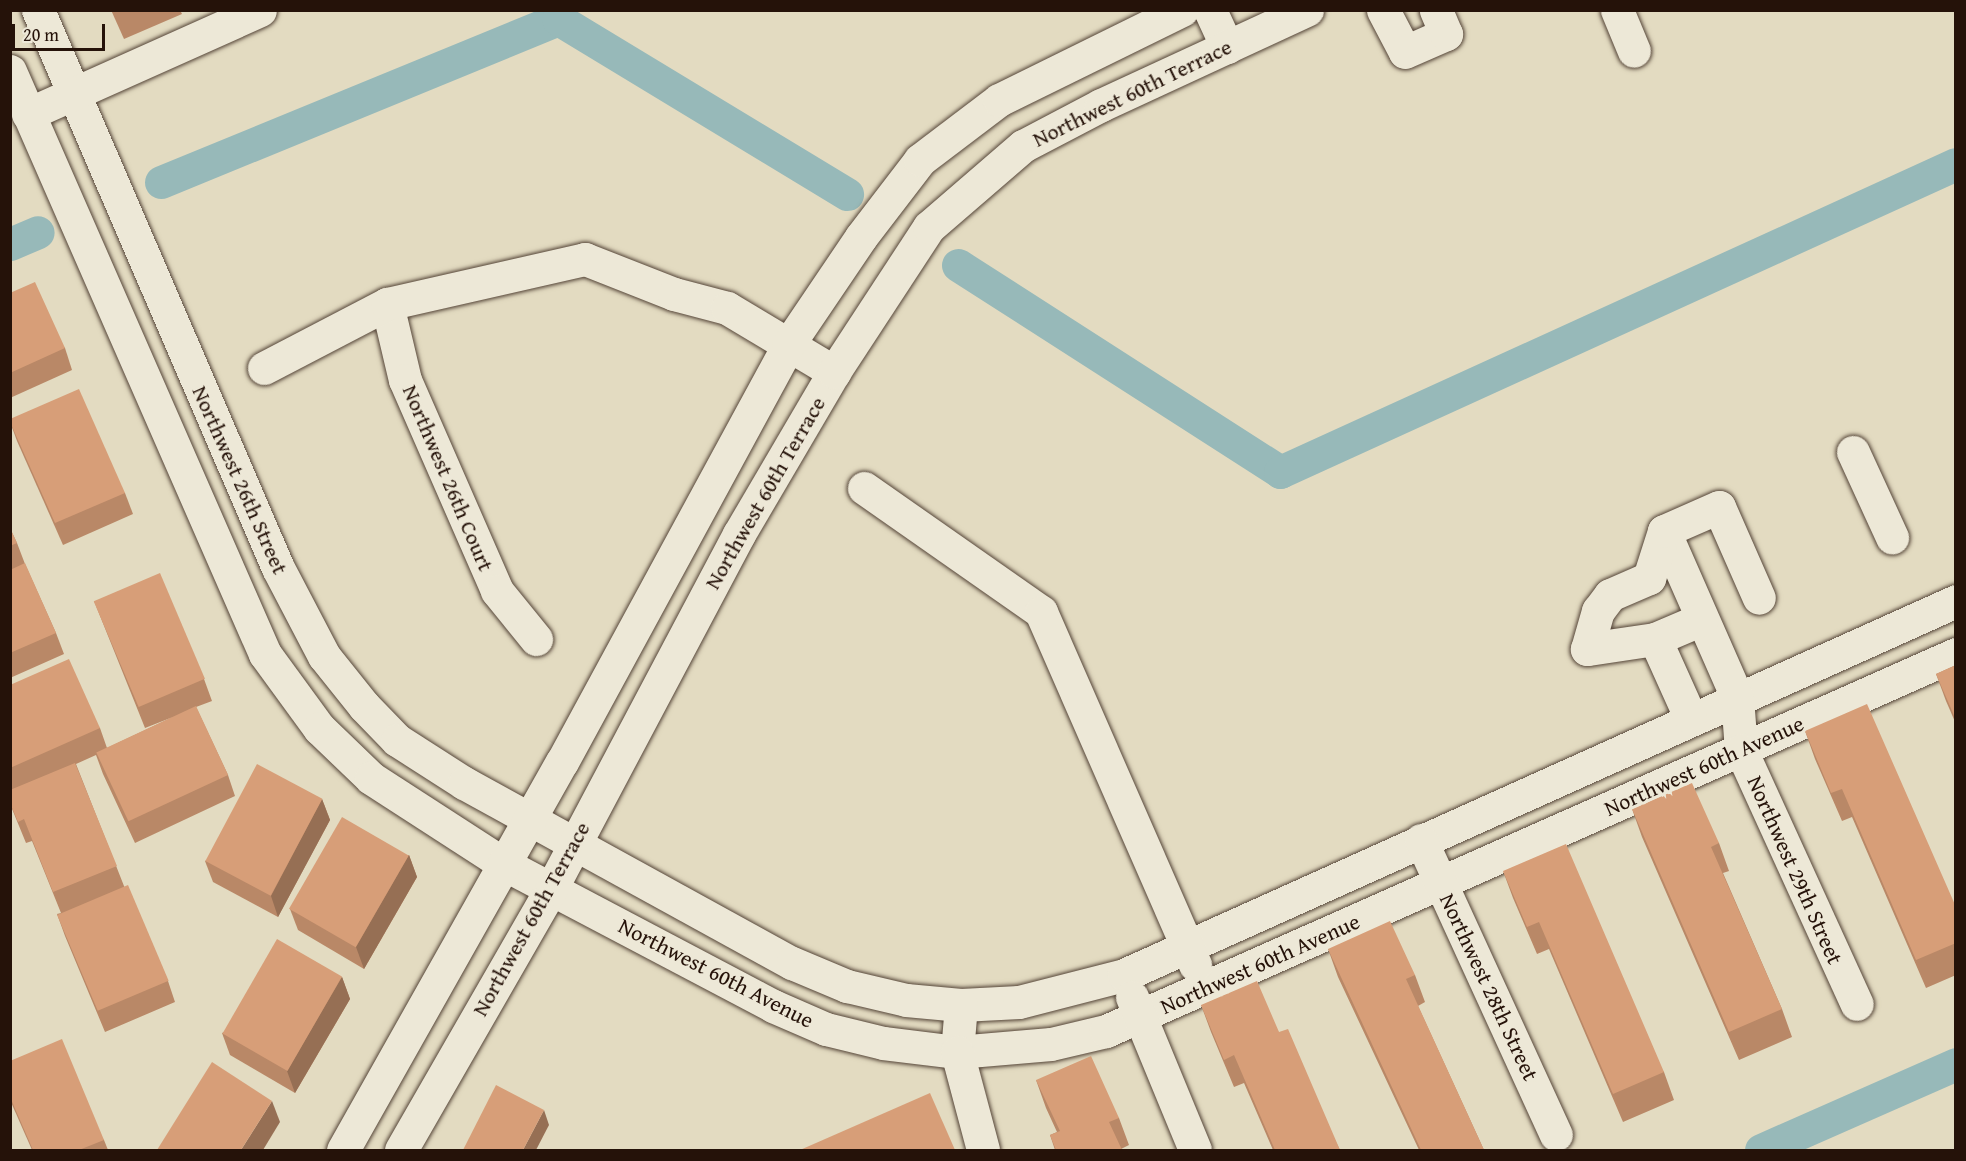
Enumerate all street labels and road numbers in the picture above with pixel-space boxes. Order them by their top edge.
street label: Northwest 60th Terrace [1028,33,1236,153]
street label: Northwest 26th Court [397,381,499,575]
street label: Northwest 26th Street [187,382,293,578]
street label: Northwest 60th Terrace [699,392,831,594]
street label: Northwest 60th Avenue [1600,710,1808,822]
street label: Northwest 29th Street [1742,772,1848,968]
street label: Northwest 60th Terrace [467,817,595,1021]
street label: Northwest 28th Street [1434,889,1544,1085]
street label: Northwest 60th Avenue [1156,908,1364,1020]
street label: Northwest 60th Avenue [614,912,818,1034]

